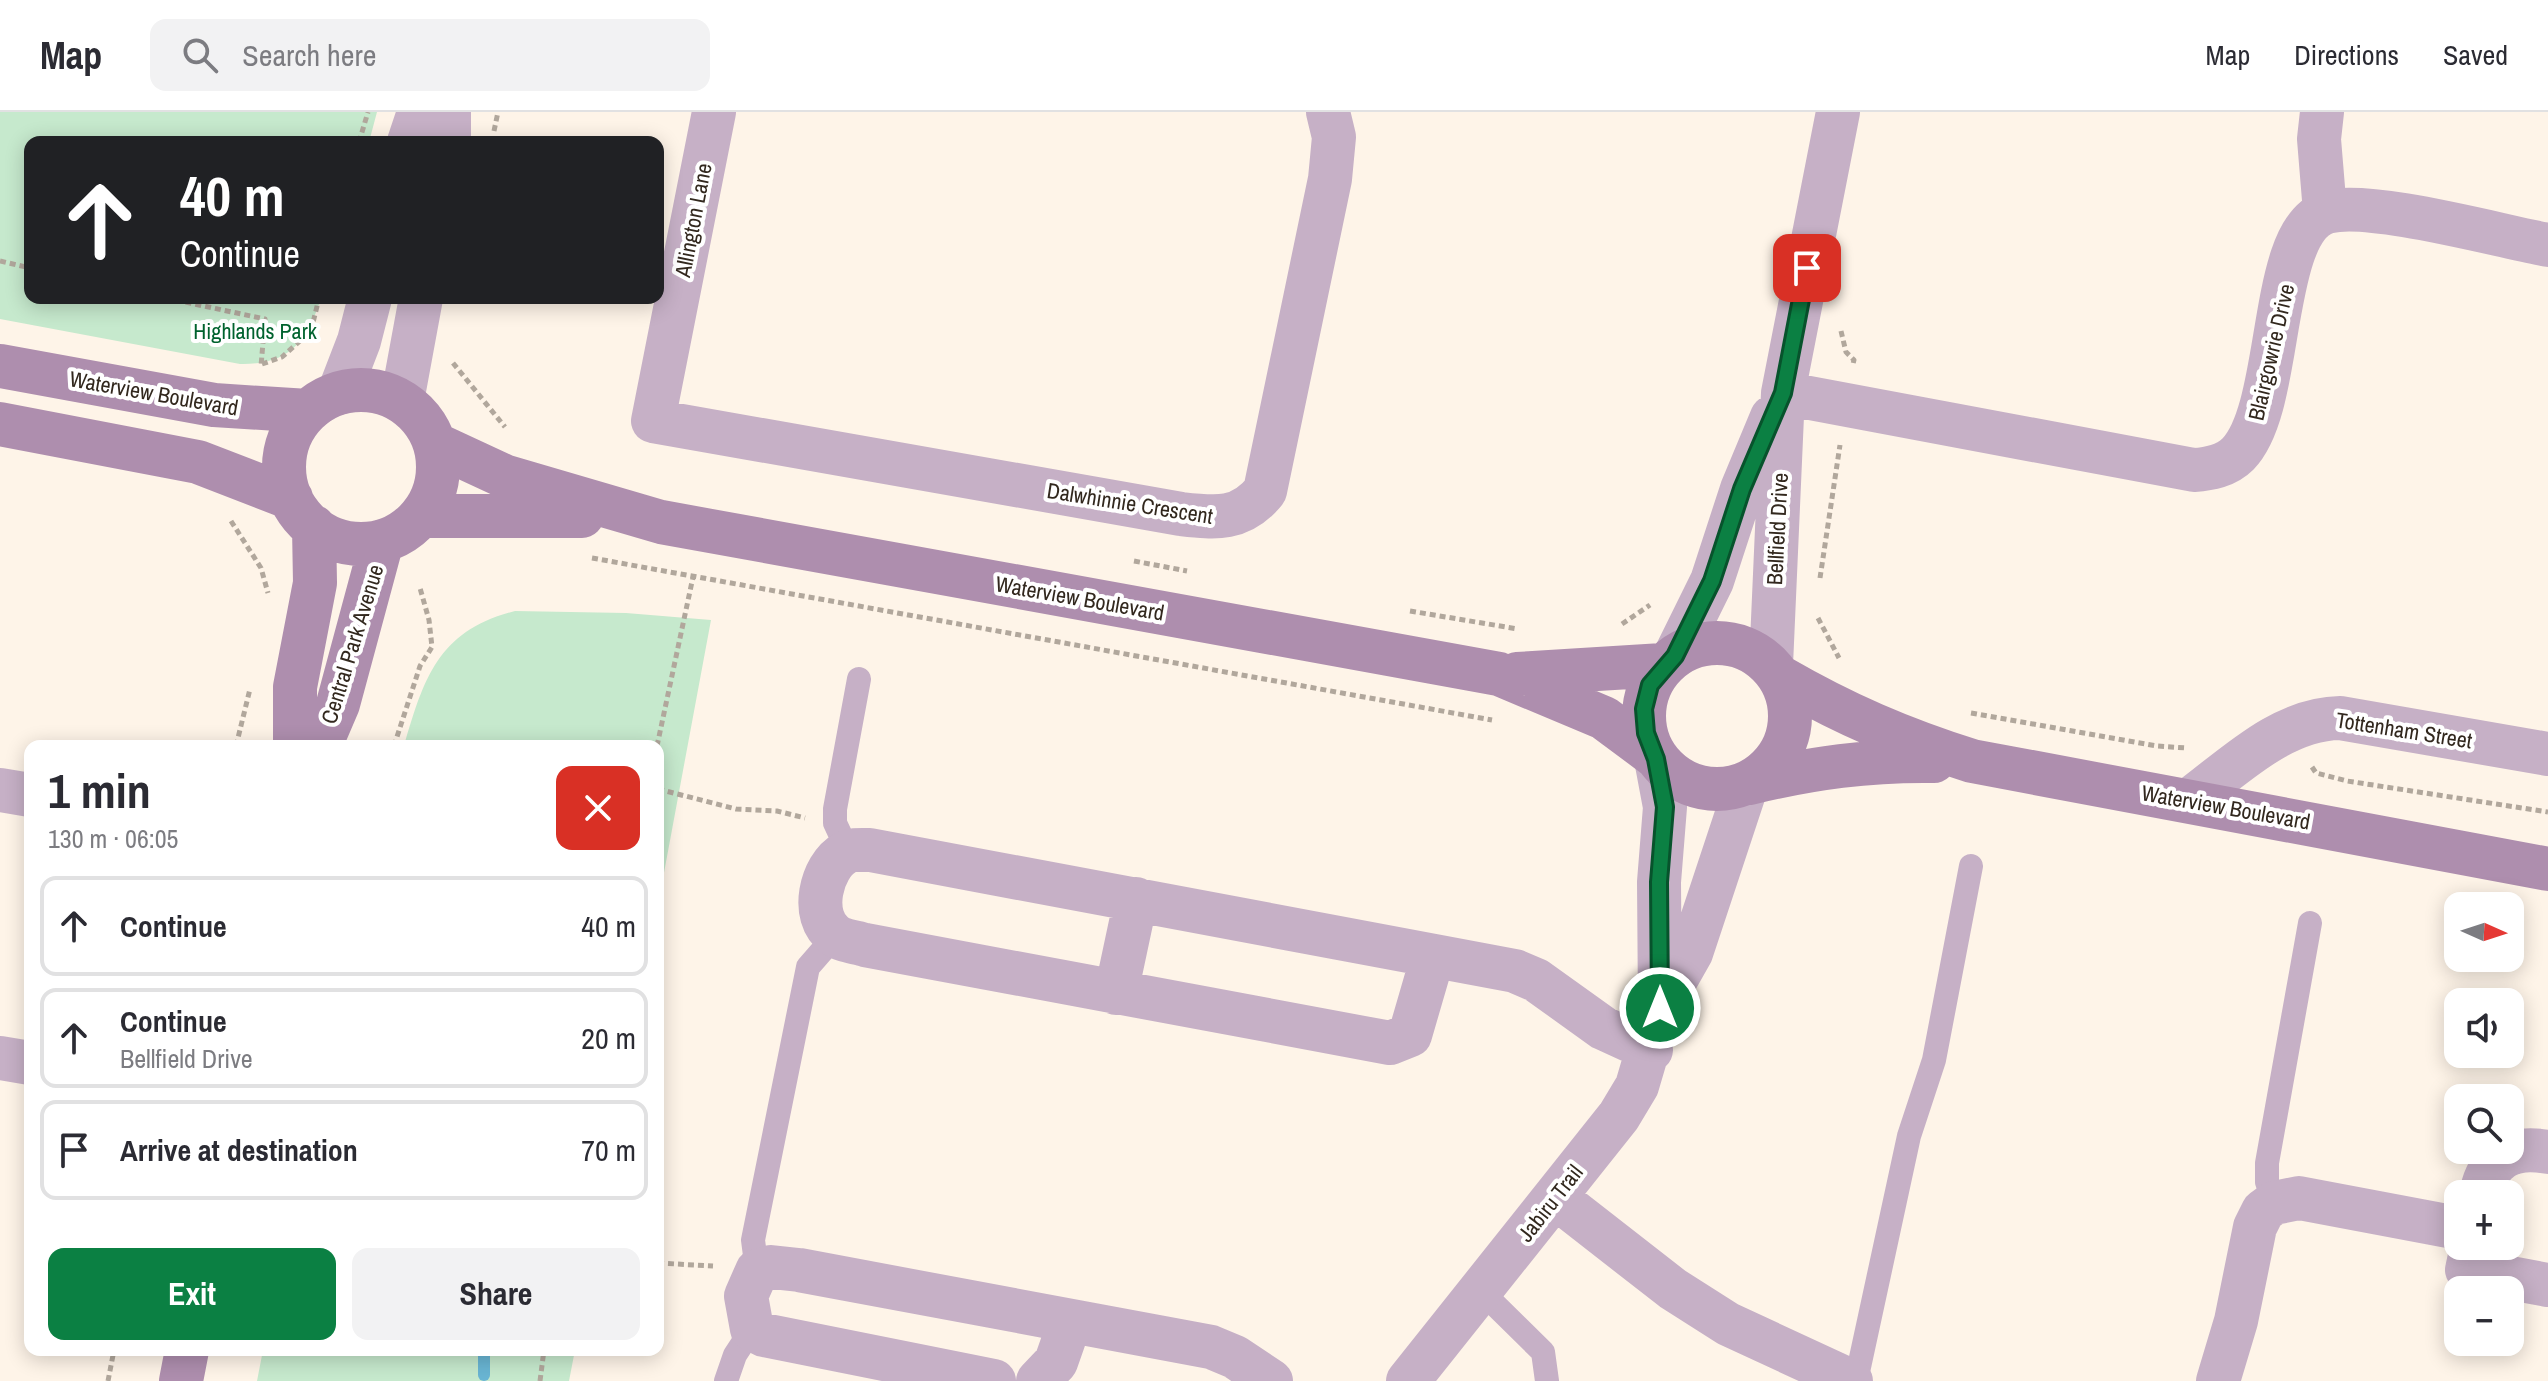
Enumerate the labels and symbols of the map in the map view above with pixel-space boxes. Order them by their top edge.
street label: Allington Lane [667,161,719,280]
pin [1773,234,1841,302]
street label: Blairgowrie Drive [2241,281,2301,423]
park label: Highlands Park [193,316,318,346]
street label: Waterview Boulevard [67,363,241,423]
street label: Bellfield Drive [1759,472,1795,586]
street label: Dalwhinnie Crescent [1045,475,1215,531]
street label: Central Park Avenue [314,561,390,727]
street label: Waterview Boulevard [993,568,1167,628]
street label: Tottenham Street [2334,704,2474,756]
street label: Waterview Boulevard [2139,777,2313,837]
north arrow [2444,892,2524,972]
position arrow [1618,966,1702,1050]
street label: Jabiru Trail [1510,1158,1590,1248]

